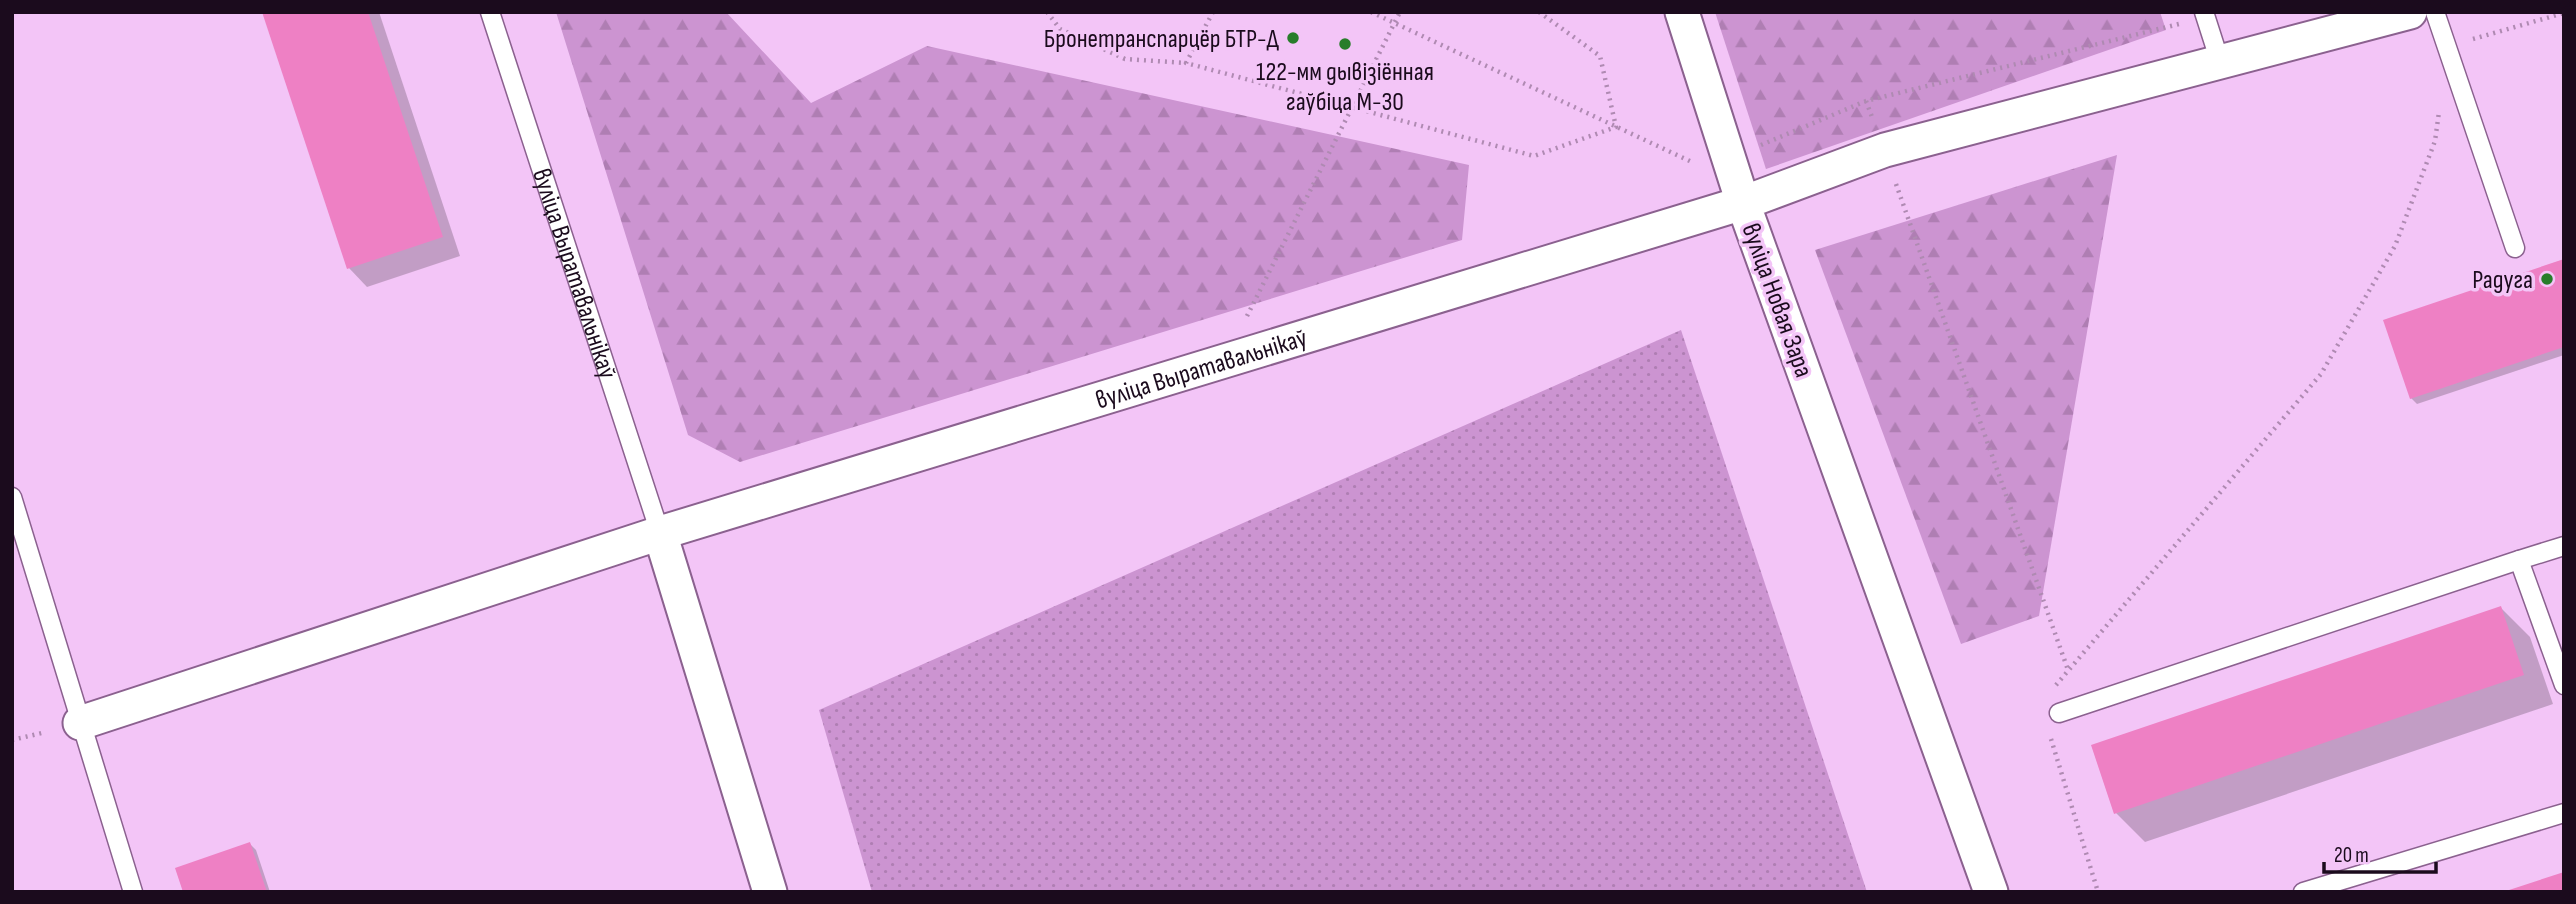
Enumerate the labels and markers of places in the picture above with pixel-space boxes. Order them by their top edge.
place label: Бронетранспарцёр БТР-Д [1044,24,1280,55]
marker: Бронетранспарцёр БТР-Д [1285,30,1301,46]
marker: 122-мм дывізіённая гаўбіца М-30 [1337,36,1353,52]
place label: 122-мм дывізіённая гаўбіца М-30 [1256,57,1434,118]
place label: Радуга [2472,265,2533,296]
marker: Радуга [2539,271,2555,287]

